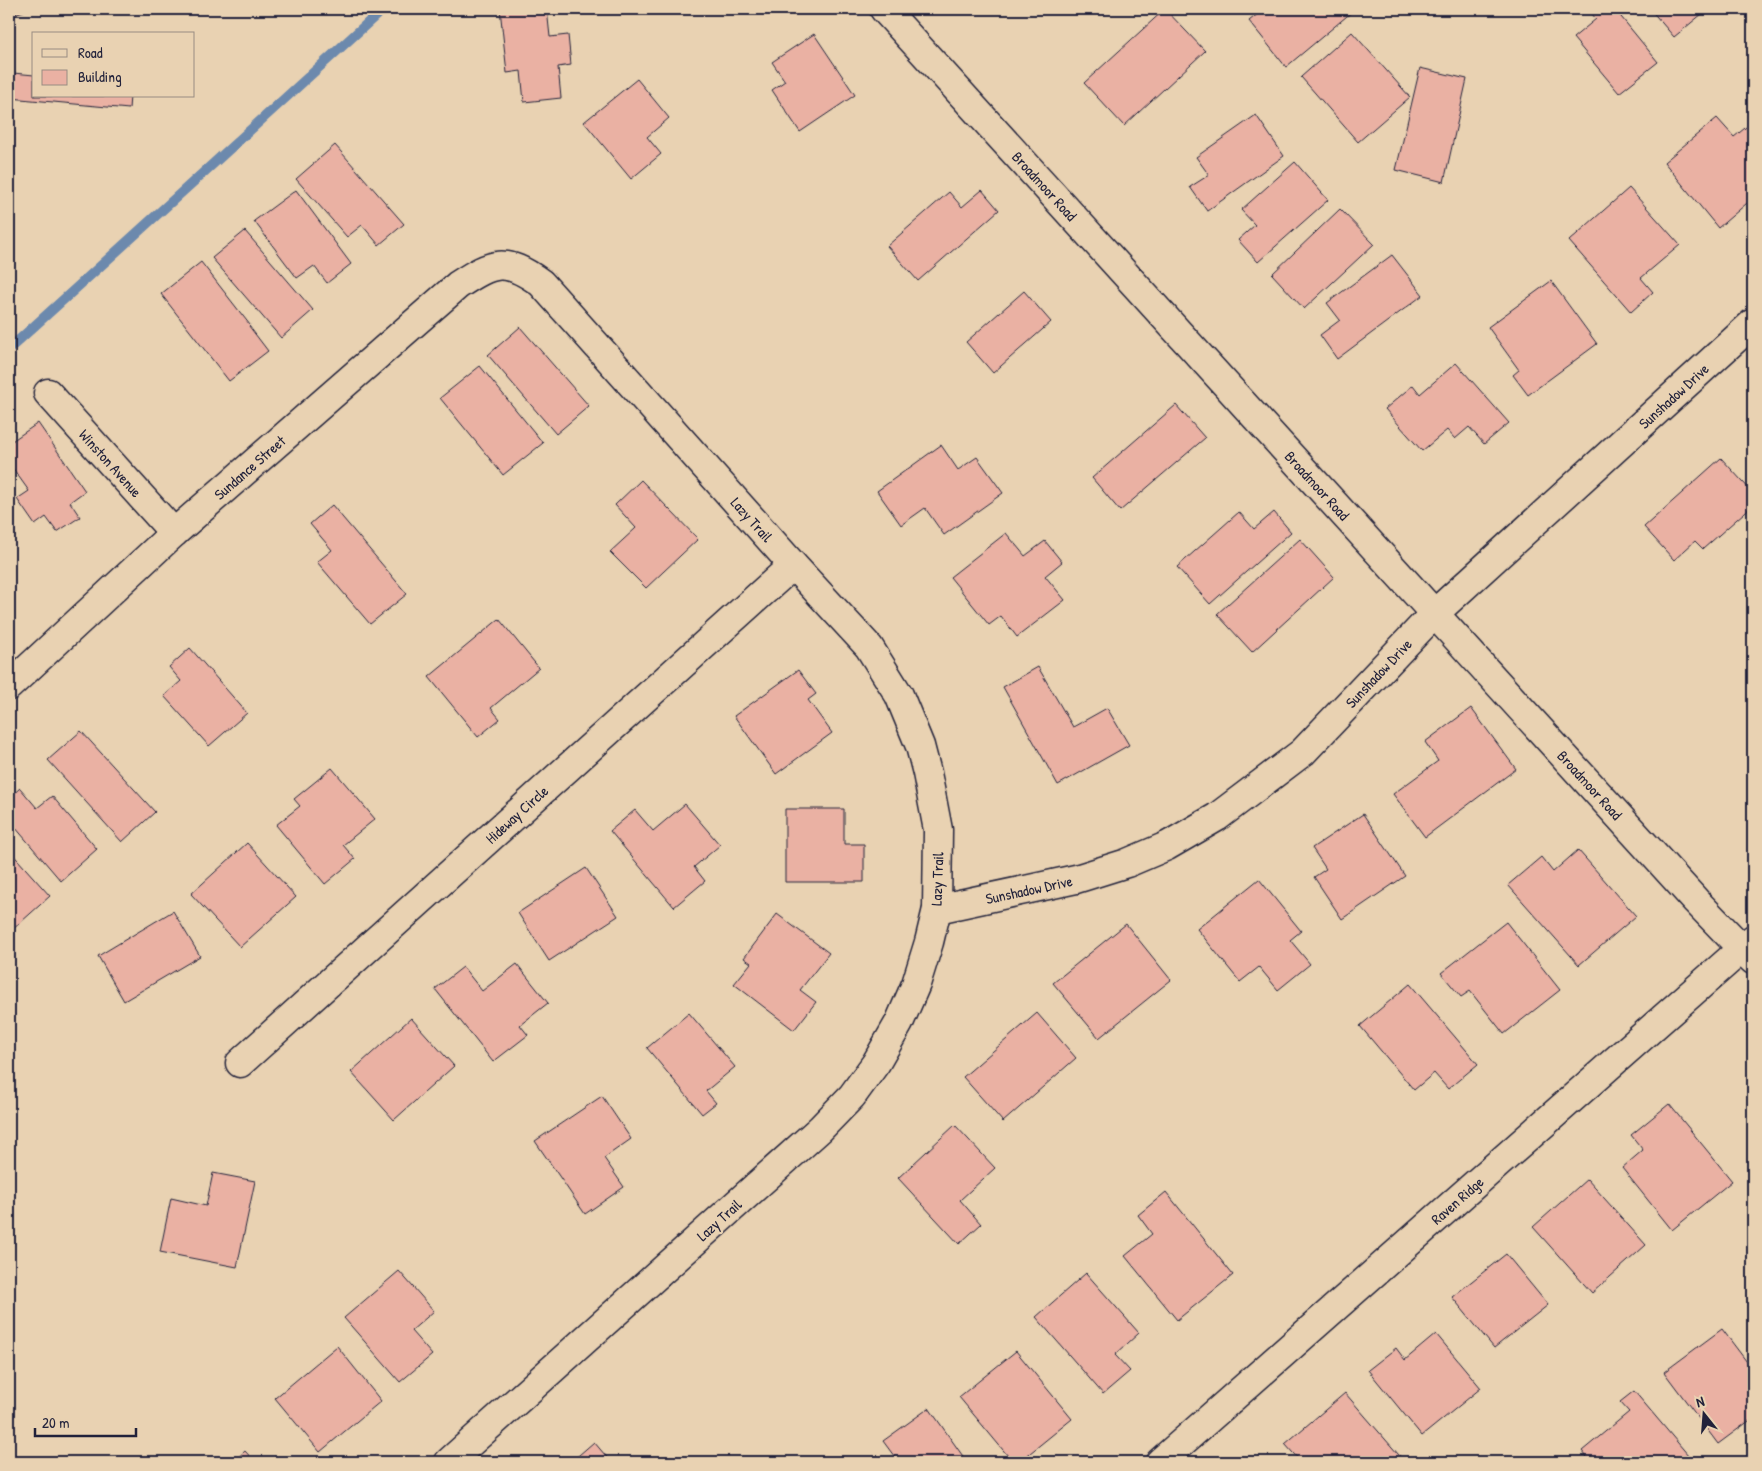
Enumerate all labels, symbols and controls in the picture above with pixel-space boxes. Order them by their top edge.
legend [32,32,195,98]
text: Road [78,42,103,63]
text: Building [78,66,122,87]
street label: Broadmoor Road [1008,146,1082,225]
street label: Sunshadow Drive [1634,358,1713,433]
street label: Winston Avenue [75,424,147,501]
street label: Sundance Street [209,430,290,504]
street label: Broadmoor Road [1280,446,1355,525]
street label: Lazy Trail [726,492,778,546]
street label: Sunshadow Drive [1340,633,1416,712]
street label: Broadmoor Road [1553,745,1627,824]
street label: Hideway Circle [480,780,552,848]
street label: Lazy Trail [926,852,948,906]
street label: Sunshadow Drive [984,870,1074,909]
street label: Raven Ridge [1426,1171,1488,1229]
street label: Lazy Trail [692,1194,746,1246]
north arrow [1680,1388,1730,1438]
text: N [1694,1391,1707,1411]
scale bar [35,1406,136,1438]
text: 20 m [42,1412,69,1433]

